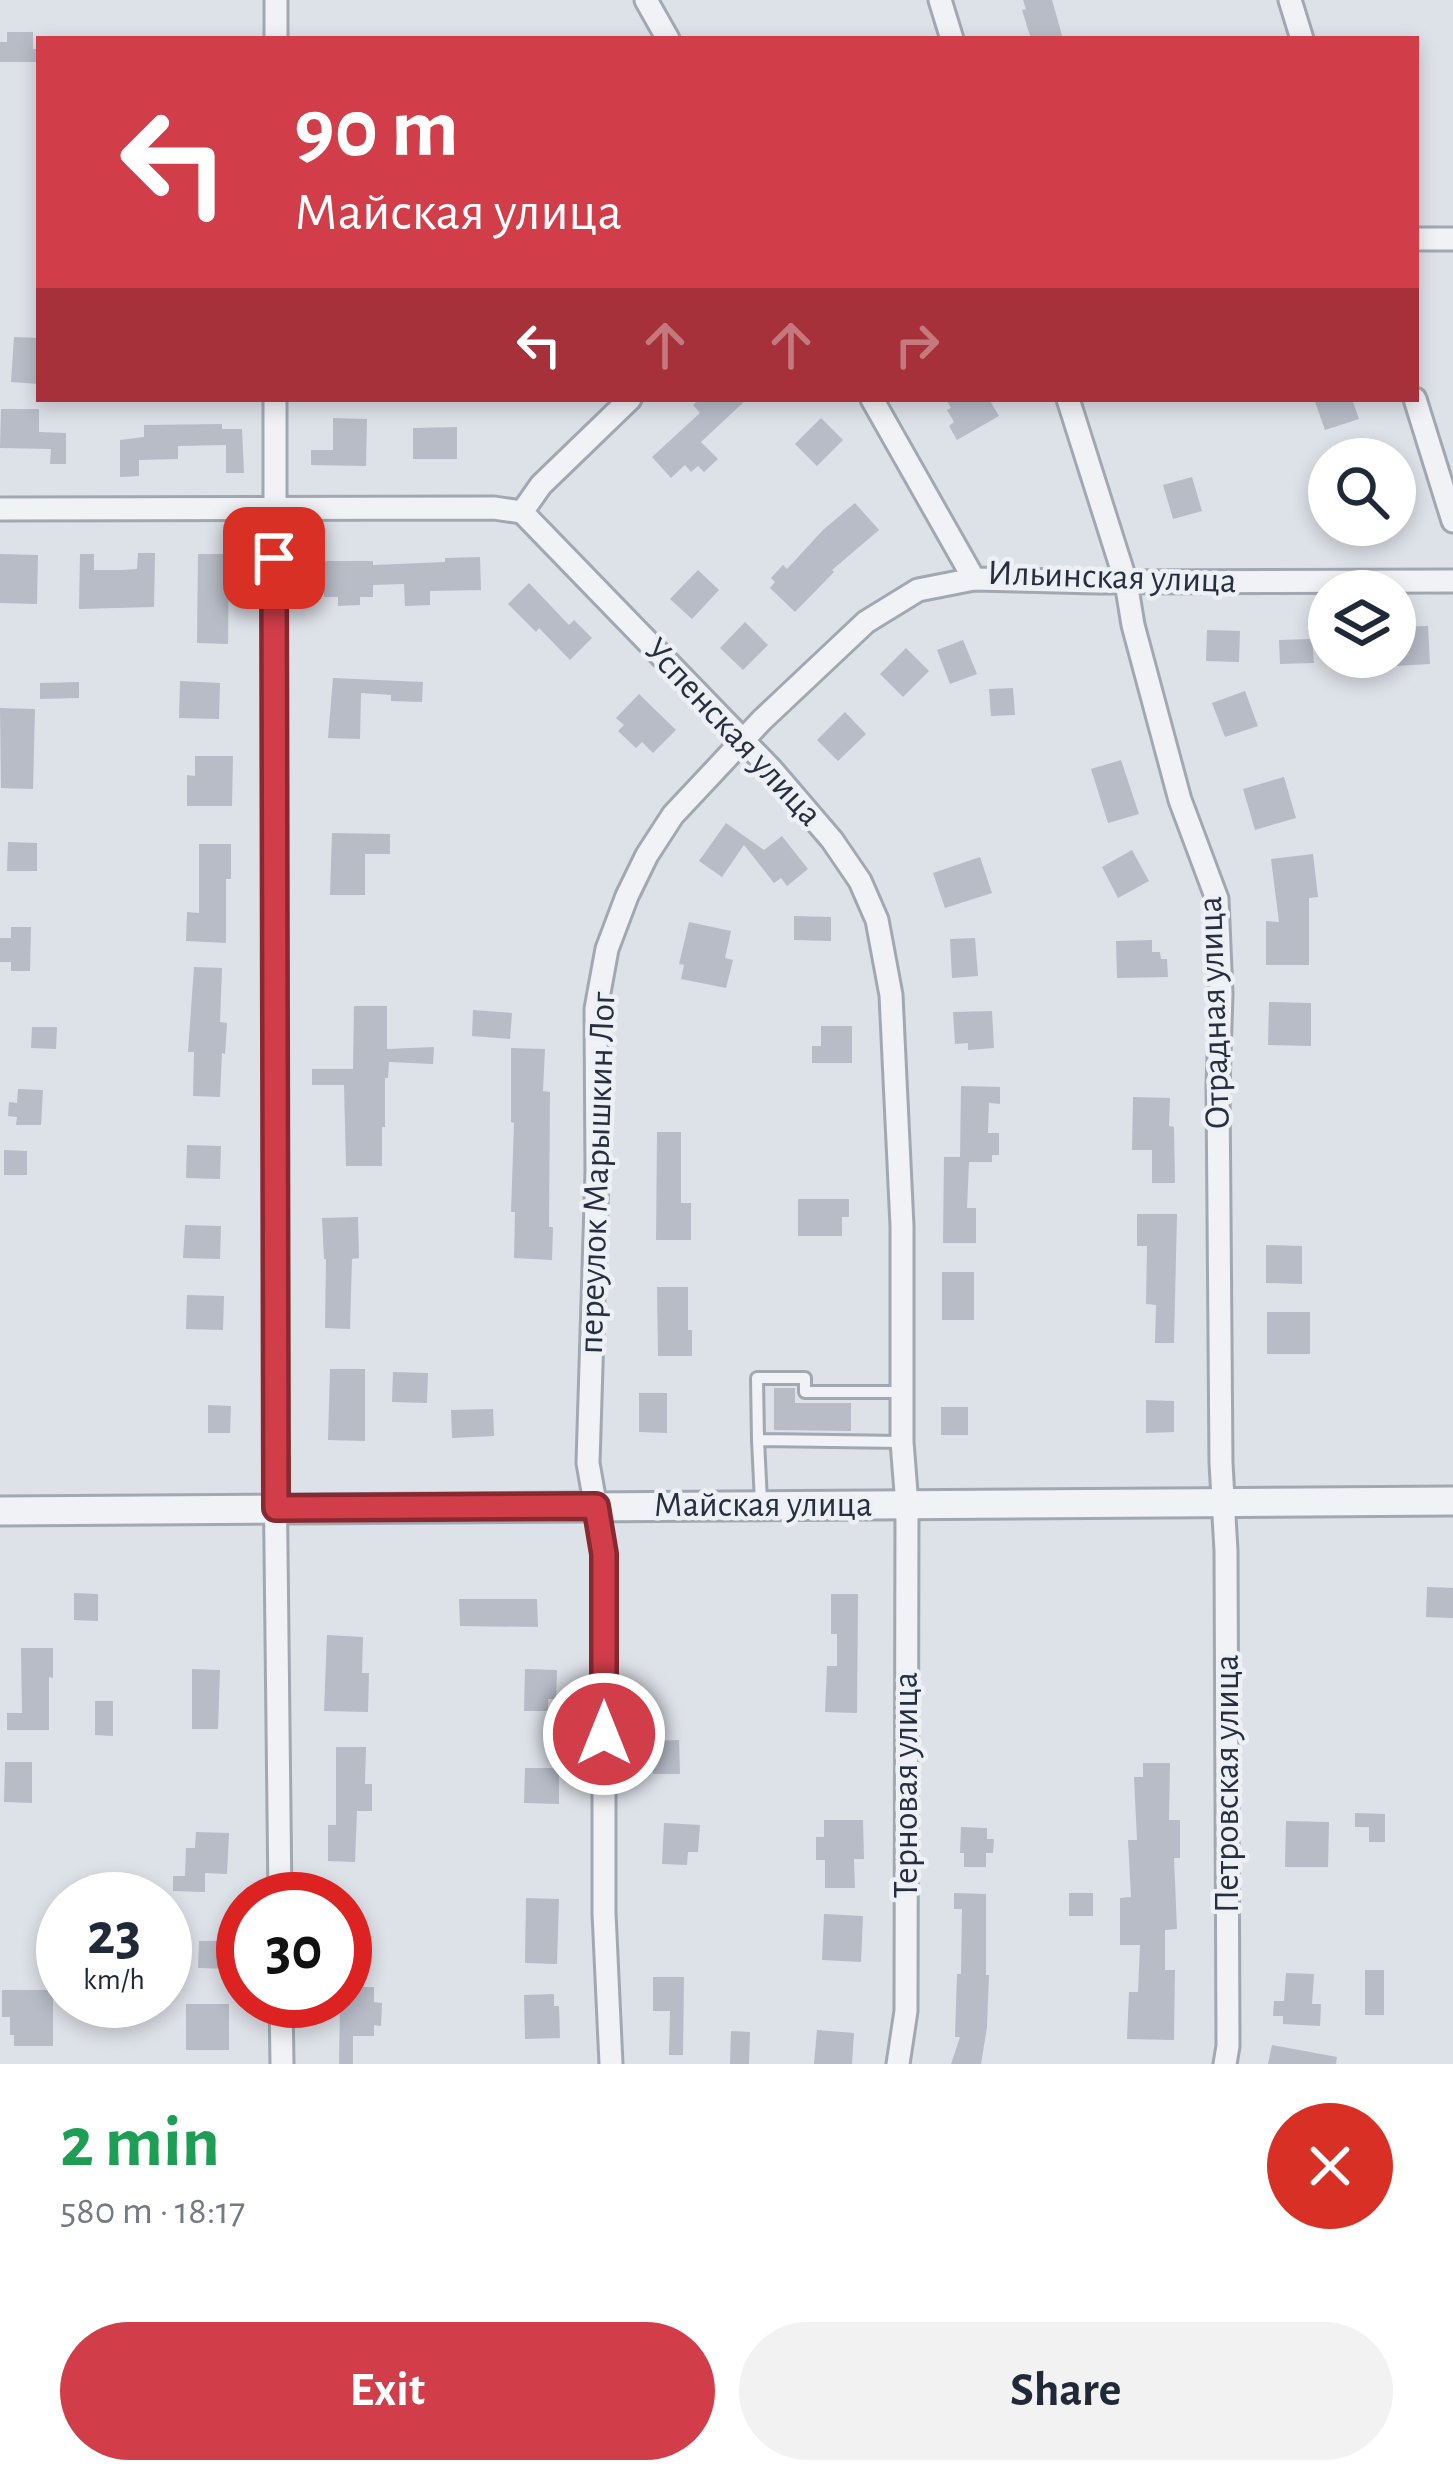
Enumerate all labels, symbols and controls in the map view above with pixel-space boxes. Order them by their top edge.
icon: left [96,84,252,240]
text: 90 m [294,88,459,172]
text: Майская улица [294,186,622,240]
icon: left [506,312,572,378]
icon: ahead [632,312,698,378]
icon: ahead [758,312,824,378]
icon: right [884,312,950,378]
map controls [1308,438,1416,678]
button: search [1308,438,1416,546]
pin [223,507,325,609]
icon: arrive [241,525,307,591]
street label: Ильинская улица [987,555,1237,599]
button: layers [1308,570,1416,678]
street label: Успенская улица [637,631,829,833]
street label: Отрадная улица [1192,896,1236,1130]
street label: переулок Марышкин Лог [573,991,621,1355]
street label: Майская улица [654,1487,872,1523]
street label: Петровская улица [1209,1654,1245,1914]
position arrow [541,1671,667,1797]
street label: Терновая улица [888,1672,924,1898]
speed limit sign: 30 [216,1872,372,2028]
text: 23 [87,1905,141,1965]
text: km/h [83,1965,145,1995]
button: close [1267,2103,1393,2229]
text: 2 min [60,2107,220,2179]
text: 580 m · 18:17 [60,2192,245,2231]
button: Exit [60,2322,715,2460]
button: Share [739,2322,1393,2460]

